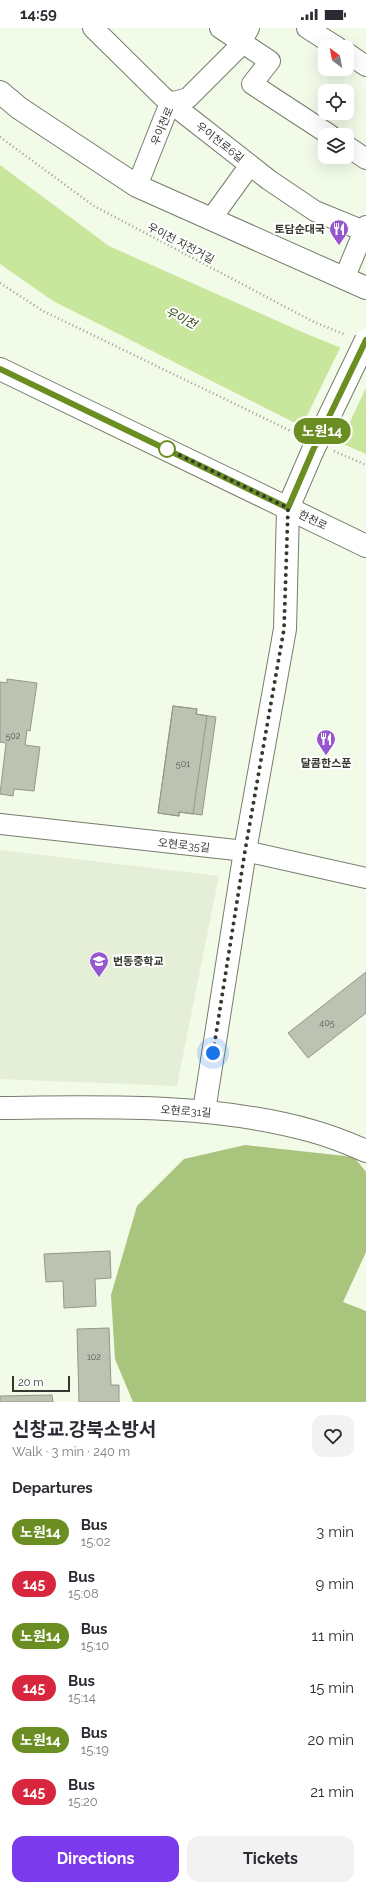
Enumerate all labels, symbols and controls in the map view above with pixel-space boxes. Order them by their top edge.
text: 14:59 [20,5,57,23]
north arrow [318,40,354,76]
map controls [318,40,354,164]
button: locate [318,84,354,120]
street label: 우이천로 [149,105,176,147]
street label: 우이천로6길 [193,120,246,165]
button: layers [318,128,354,164]
restaurant icon: 토담순대국 [328,218,350,246]
street label: 우이천 자전거길 [145,220,216,266]
place label: 토담순대국 [274,223,325,236]
water label: 우이천 [163,304,201,333]
line badge: 노원14 [294,418,350,444]
text: 노원14 [302,423,342,439]
unlabelled marker [158,440,176,458]
street label: 한천로 [296,508,329,533]
restaurant icon: 달콤한스푼 [315,728,337,756]
house number: 502 [5,731,21,741]
place label: 달콤한스푼 [301,757,351,770]
house number: 501 [176,759,190,769]
street label: 오현로35길 [157,836,211,855]
school or university icon: 번동중학교 [88,950,110,978]
place label: 번동중학교 [113,955,164,968]
house number: 405 [319,1018,335,1028]
your location [203,1043,223,1063]
street label: 오현로31길 [160,1103,212,1120]
house number: 102 [87,1352,101,1362]
scale bar [12,1374,70,1393]
text: 20 m [18,1376,43,1389]
button: heart [312,1415,354,1457]
text: 신창교.강북소방서 [12,1418,156,1440]
text: Walk · 3 min · 240 m [12,1444,130,1459]
text: Departures [12,1479,93,1497]
text: Bus [81,1516,108,1534]
text: 3 min [316,1523,354,1541]
text: 노원14 [20,1524,61,1540]
text: 15:02 [81,1534,111,1549]
text: Bus [68,1568,95,1586]
text: 9 min [316,1575,354,1593]
text: 145 [23,1576,45,1592]
text: 15:08 [68,1586,99,1601]
text: Bus [81,1620,108,1638]
text: 11 min [312,1627,354,1645]
text: 노원14 [20,1628,61,1644]
text: 15:10 [81,1638,109,1653]
text: Bus [68,1672,95,1690]
text: 15 min [310,1679,354,1697]
text: 145 [23,1680,45,1696]
text: 15:14 [68,1690,96,1705]
text: Bus [81,1724,108,1742]
text: 20 min [307,1731,354,1749]
text: 노원14 [20,1732,61,1748]
text: 15:19 [81,1742,109,1757]
text: Bus [68,1776,95,1794]
text: 21 min [310,1783,354,1801]
text: 145 [23,1784,45,1800]
text: 15:20 [68,1794,98,1809]
button: Directions [12,1836,179,1882]
button: Tickets [187,1836,354,1882]

